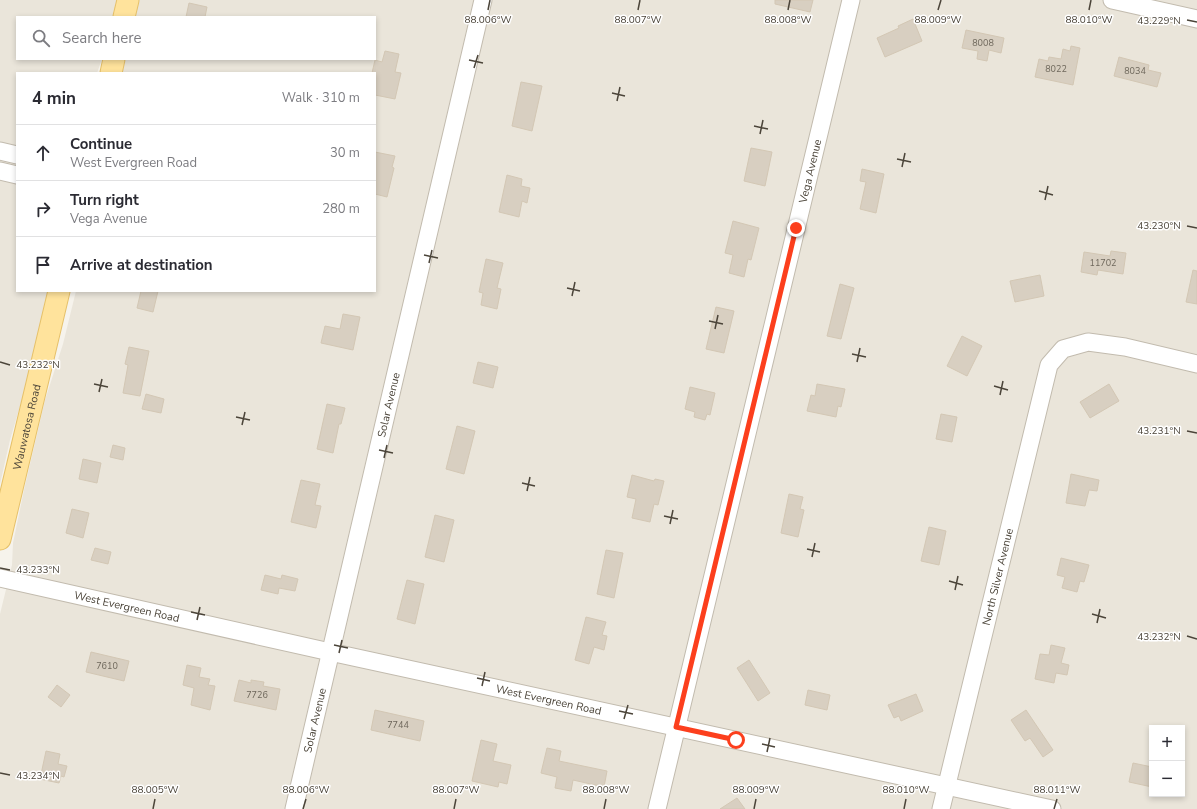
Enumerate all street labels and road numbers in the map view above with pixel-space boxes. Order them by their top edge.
street label: Vega Avenue [795,138,825,206]
street label: Solar Avenue [374,371,404,439]
street label: Wauwatosa Road [10,383,45,472]
street label: North Silver Avenue [979,527,1017,627]
street label: West Evergreen Road [73,588,181,626]
street label: West Evergreen Road [494,681,603,719]
street label: Solar Avenue [300,686,330,754]

